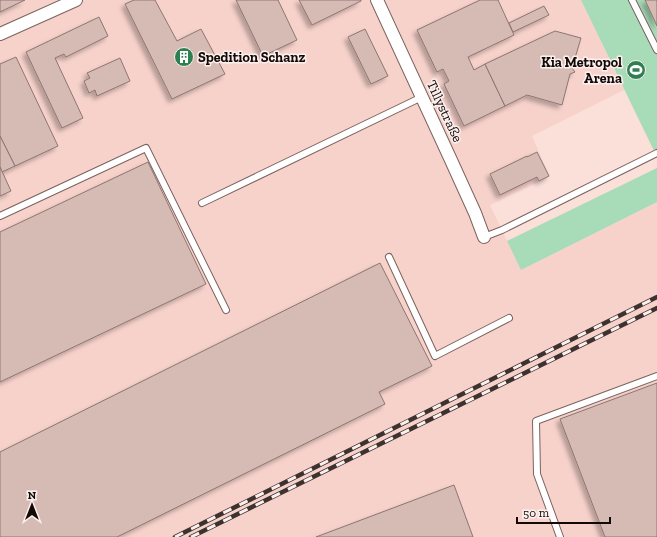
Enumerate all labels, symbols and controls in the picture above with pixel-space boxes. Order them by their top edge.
building icon: Spedition Schanz [173,46,195,68]
place label: Spedition Schanz [198,49,306,66]
place label: Kia Metropol Arena [541,54,622,87]
sports icon: Kia Metropol Arena [625,59,647,81]
street label: Tillystraße [423,77,466,145]
north arrow [12,485,52,525]
text: N [28,489,37,502]
scale bar [517,499,610,525]
text: 50 m [523,506,550,520]

